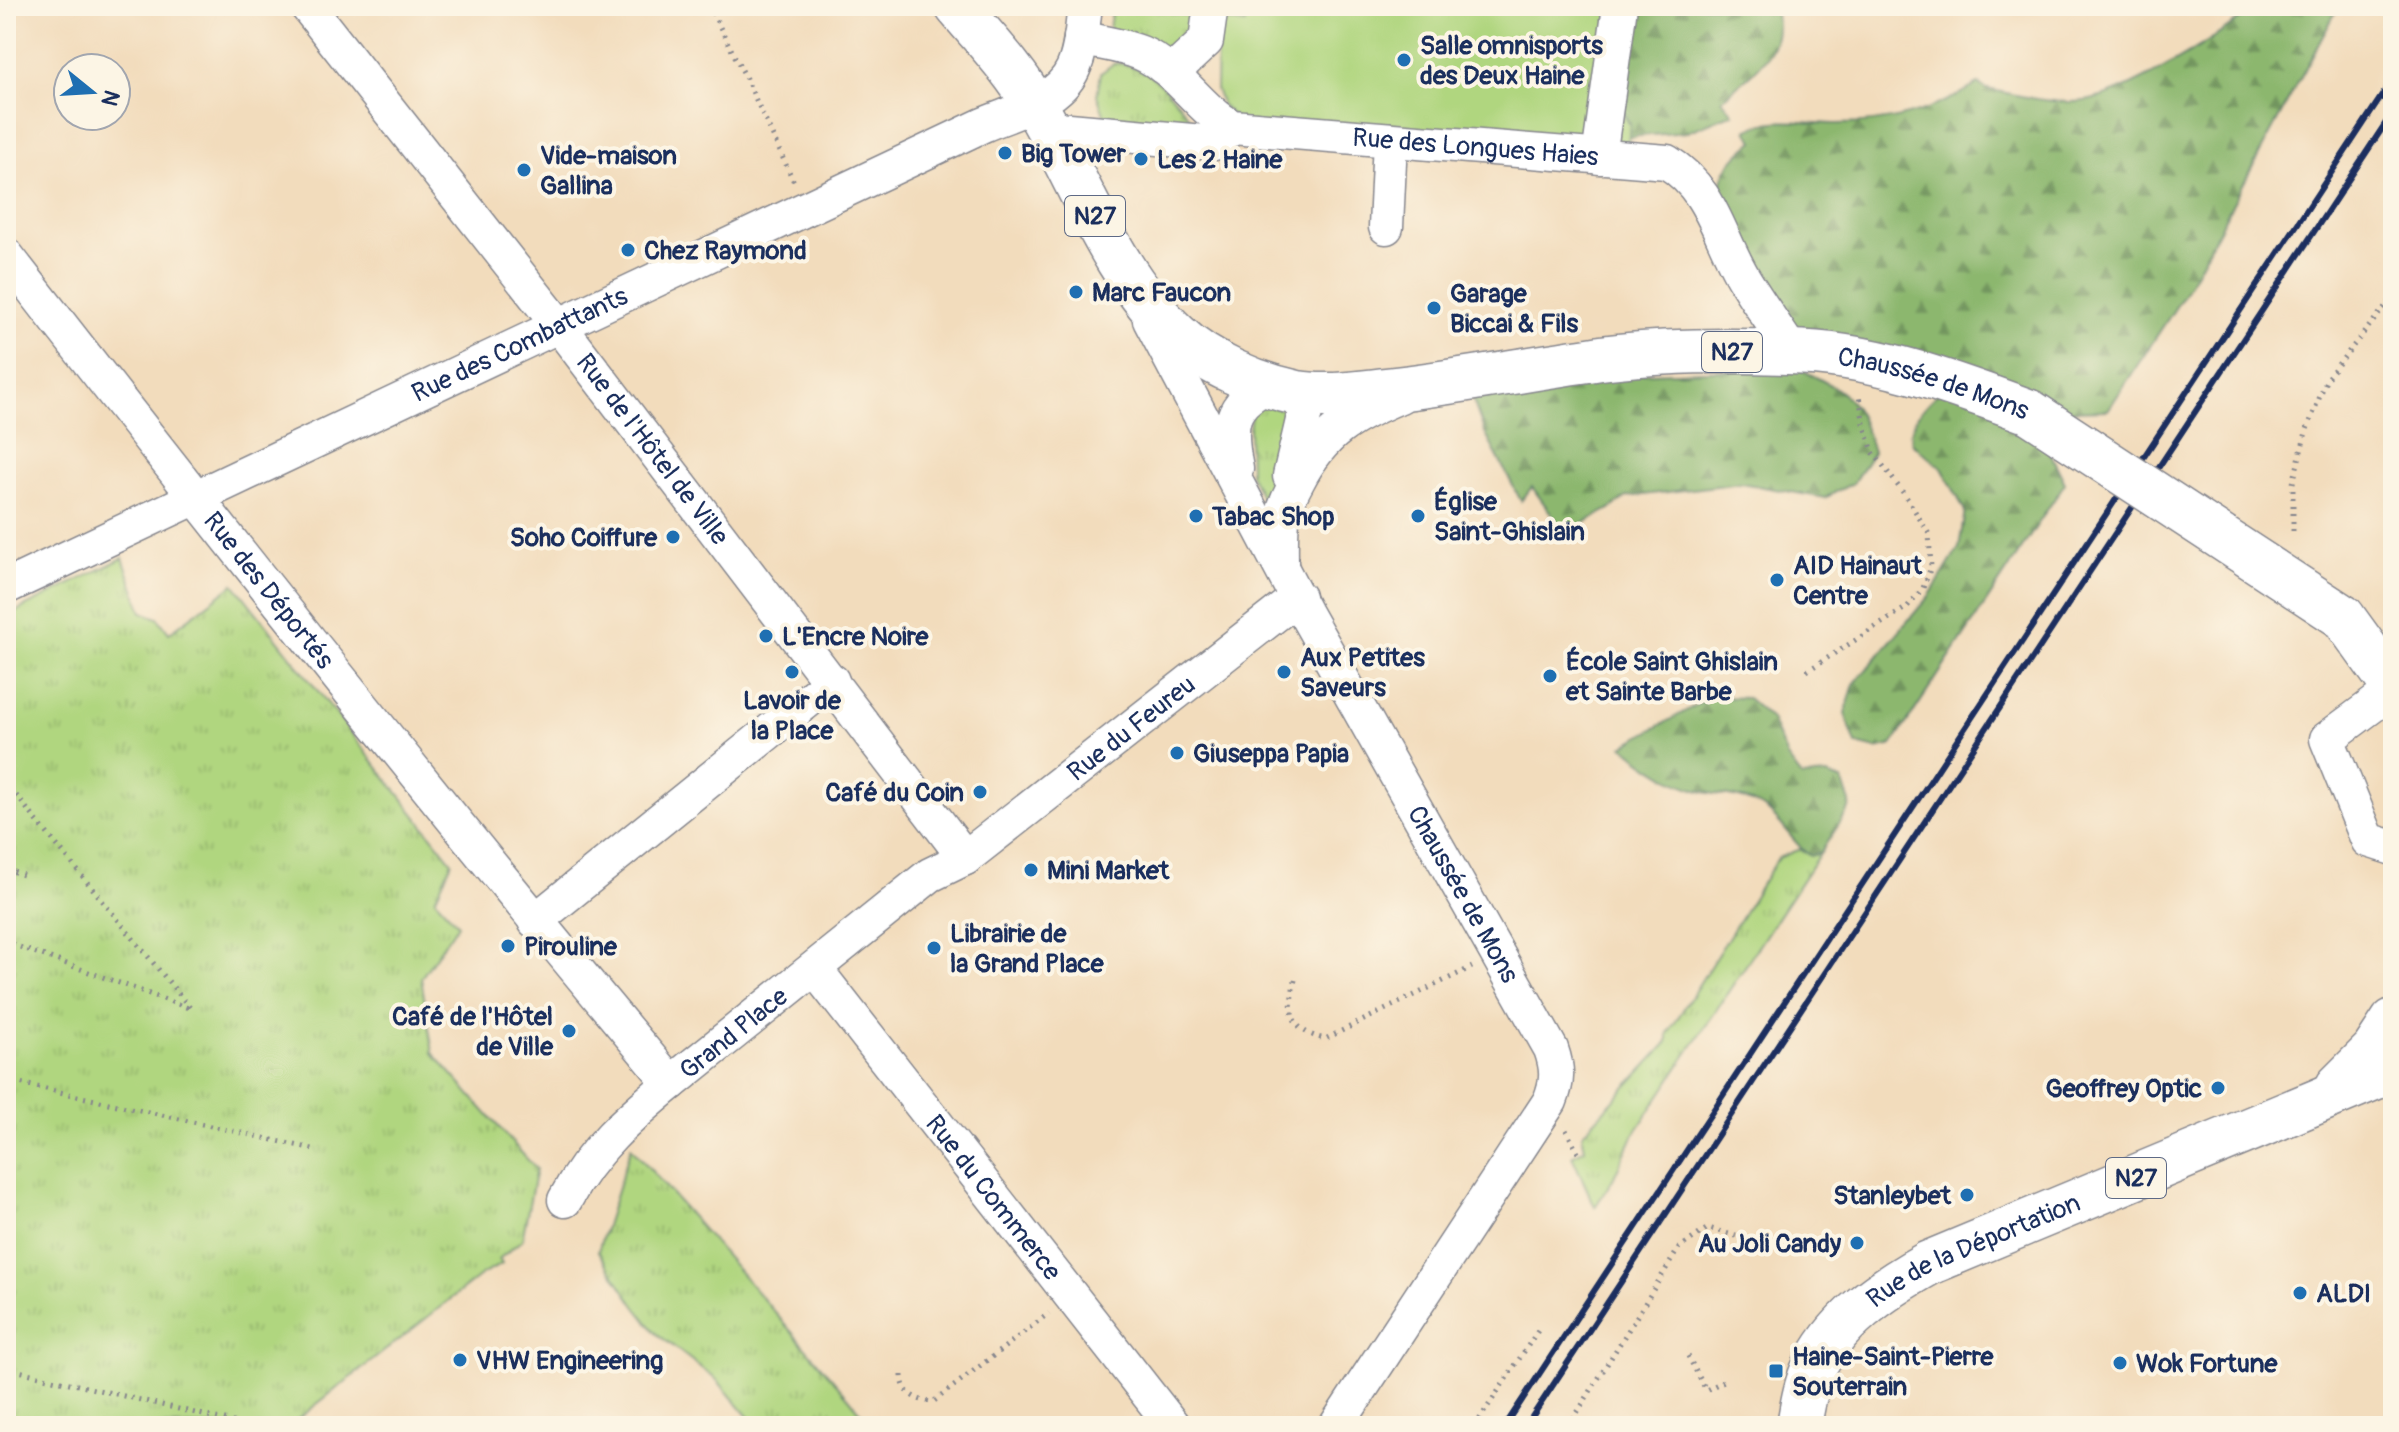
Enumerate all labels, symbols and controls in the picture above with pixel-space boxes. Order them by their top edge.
place label: Salle omnisports des Deux Haine [1420,30,1603,92]
marker: Salle omnisports des Deux Haine [1395,51,1413,69]
north arrow [52,52,132,132]
text: N [94,86,126,109]
street label: Rue des Longues Haies [1351,122,1600,173]
place label: Big Tower [1021,138,1126,170]
place label: Vide-maison Gallina [540,140,677,202]
marker: Big Tower [996,144,1014,162]
place label: Les 2 Haine [1157,144,1284,176]
marker: Les 2 Haine [1132,150,1150,168]
marker: Vide-maison Gallina [515,161,533,179]
road number: N27 [1065,196,1125,236]
place label: Chez Raymond [644,235,807,267]
marker: Chez Raymond [619,241,637,259]
place label: Marc Faucon [1092,277,1232,309]
place label: Garage Biccai & Fils [1450,278,1579,340]
street label: Rue des Combattants [407,280,633,410]
marker: Marc Faucon [1067,283,1085,301]
marker: Garage Biccai & Fils [1425,299,1443,317]
road number: N27 [1702,332,1762,372]
street label: Chaussée de Mons [1836,341,2034,427]
street label: Rue de l'Hôtel de Ville [569,347,735,552]
place label: Église Saint-Ghislain [1434,486,1585,548]
place label: Tabac Shop [1211,501,1335,533]
street label: Rue des Déportés [196,506,341,676]
marker: Tabac Shop [1187,507,1205,525]
marker: Église Saint-Ghislain [1409,507,1427,525]
place label: Soho Coiffure [510,522,658,554]
marker: Soho Coiffure [664,528,682,546]
place label: AID Hainaut Centre [1793,550,1922,612]
marker: AID Hainaut Centre [1768,571,1786,589]
place label: L'Encre Noire [782,621,929,653]
marker: L'Encre Noire [757,627,775,645]
place label: Aux Petites Saveurs [1300,642,1425,704]
place label: École Saint Ghislain et Sainte Barbe [1565,646,1778,708]
marker: Lavoir de la Place [783,663,801,681]
marker: Aux Petites Saveurs [1275,663,1293,681]
marker: École Saint Ghislain et Sainte Barbe [1541,667,1559,685]
street label: Rue du Feureu [1061,669,1202,789]
place label: Lavoir de la Place [743,685,842,747]
place label: Giuseppa Papia [1193,738,1349,770]
marker: Giuseppa Papia [1168,744,1186,762]
place label: Café du Coin [825,777,964,809]
marker: Café du Coin [971,783,989,801]
street label: Chaussée de Mons [1400,800,1525,989]
place label: Mini Market [1047,855,1170,887]
marker: Mini Market [1022,861,1040,879]
place label: Librairie de la Grand Place [950,918,1105,980]
place label: Pirouline [524,931,618,963]
marker: Pirouline [499,937,517,955]
marker: Librairie de la Grand Place [925,939,943,957]
street label: Grand Place [673,981,795,1087]
place label: Café de l'Hôtel de Ville [392,1001,554,1063]
marker: Café de l'Hôtel de Ville [560,1022,578,1040]
place label: Geoffrey Optic [2046,1073,2202,1105]
marker: Geoffrey Optic [2209,1079,2227,1097]
street label: Rue du Commerce [918,1109,1068,1287]
road number: N27 [2106,1158,2166,1198]
place label: Stanleybet [1833,1180,1952,1212]
marker: Stanleybet [1958,1186,1976,1204]
street label: Rue de la Déportation [1860,1187,2085,1315]
place label: Au Joli Candy [1698,1228,1842,1260]
marker: Au Joli Candy [1848,1234,1866,1252]
place label: ALDI [2316,1278,2371,1310]
marker: ALDI [2291,1284,2309,1302]
place label: Haine-Saint-Pierre Souterrain [1792,1341,1994,1403]
place label: VHW Engineering [476,1345,663,1377]
place label: Wok Fortune [2136,1348,2279,1380]
marker: VHW Engineering [451,1351,469,1369]
marker: Wok Fortune [2111,1354,2129,1372]
marker: Haine-Saint-Pierre Souterrain [1767,1362,1785,1380]

